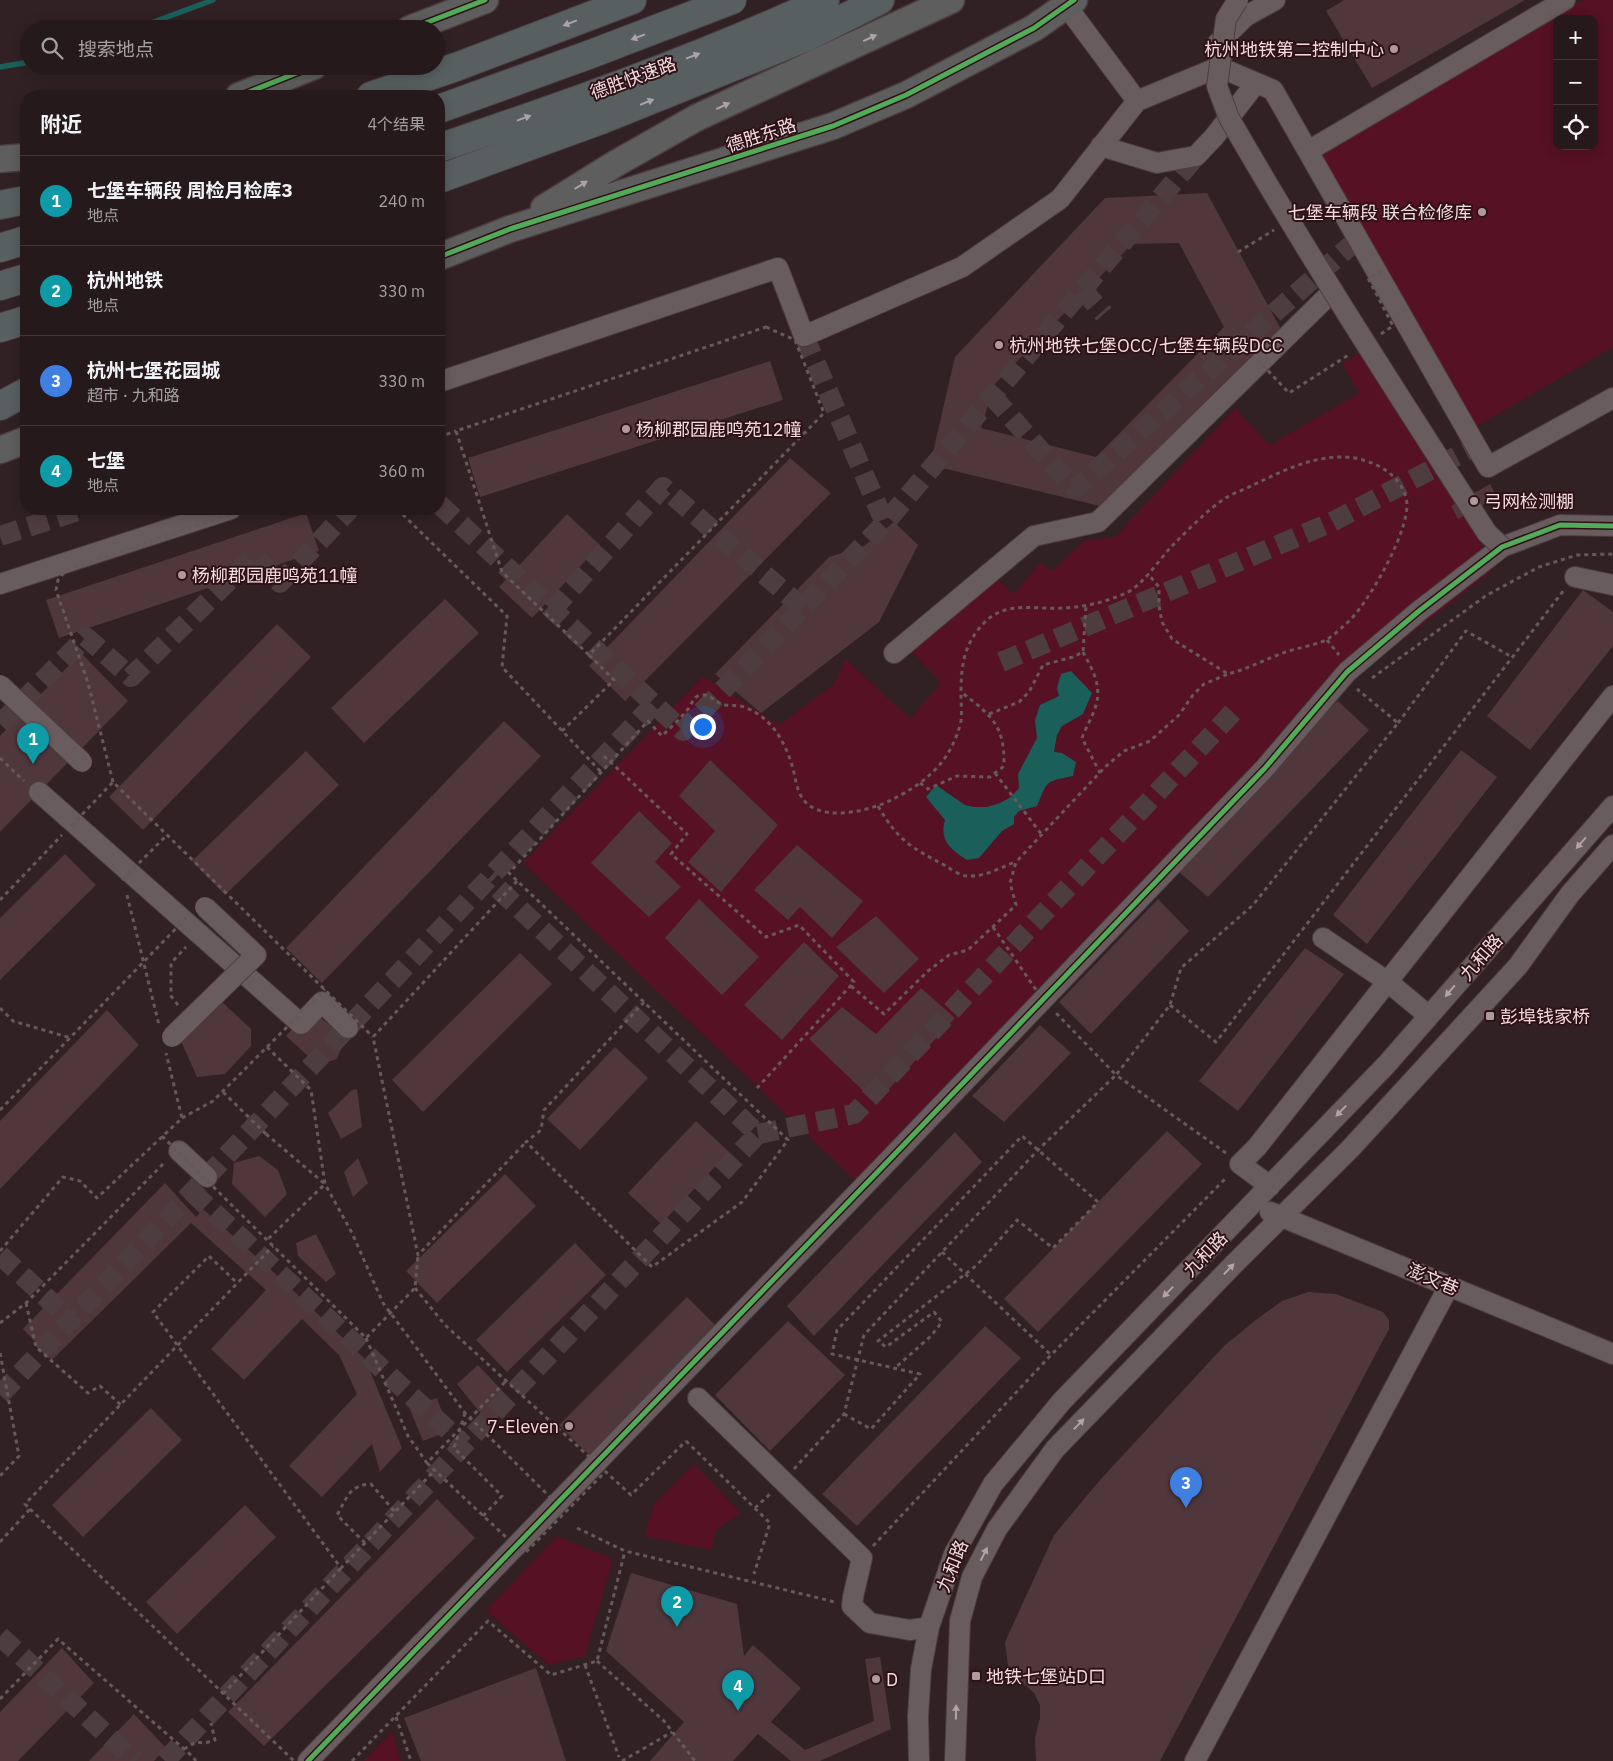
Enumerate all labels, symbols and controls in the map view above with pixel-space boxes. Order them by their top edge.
map controls [1553,15,1598,150]
button: + [1553,15,1598,60]
search box [20,20,445,75]
one-way arrow [563,20,577,28]
one-way arrow [630,33,645,41]
one-way arrow [863,33,877,41]
icon: search [38,34,66,62]
text: 搜索地点 [78,37,154,61]
place label: 杭州地铁第二控制中心 [1204,38,1384,61]
marker: 杭州地铁第二控制中心 [1388,43,1400,55]
one-way arrow [686,51,700,59]
street label: 德胜快速路 [587,52,679,104]
button: − [1553,60,1598,105]
one-way arrow [640,97,654,105]
one-way arrow [716,102,730,110]
button: locate [1553,105,1598,150]
text: 附近 [40,110,82,138]
street label: 德胜东路 [723,113,799,157]
text: 4个结果 [367,114,425,134]
one-way arrow [517,114,532,122]
text: 七堡车辆段 周检月检库3 [87,178,293,202]
one-way arrow [574,181,587,190]
text: 1 [51,191,61,211]
text: 240 m [378,191,425,211]
place label: 七堡车辆段 联合检修库 [1288,201,1472,224]
text: 地点 [87,205,119,225]
marker: 七堡车辆段 联合检修库 [1476,206,1488,218]
text: 杭州地铁 [87,268,163,292]
text: 2 [51,281,61,301]
text: 330 m [378,281,425,301]
text: 地点 [87,295,119,315]
place label: 杭州地铁七堡OCC/七堡车辆段DCC [1009,334,1283,357]
marker: 杭州地铁七堡OCC/七堡车辆段DCC [993,339,1005,351]
text: 杭州七堡花园城 [87,358,220,382]
text: 3 [51,371,61,391]
text: 330 m [378,371,425,391]
text: 超市 · 九和路 [87,385,180,405]
place label: 杨柳郡园鹿鸣苑12幢 [636,418,802,441]
marker: 杨柳郡园鹿鸣苑12幢 [620,423,632,435]
text: 七堡 [87,448,125,472]
text: 4 [51,461,61,481]
text: 360 m [378,461,425,481]
text: 地点 [87,475,119,495]
place label: 弓网检测棚 [1484,490,1574,513]
marker: 弓网检测棚 [1468,495,1480,507]
place label: 杨柳郡园鹿鸣苑11幢 [192,564,358,587]
marker: 杨柳郡园鹿鸣苑11幢 [176,569,188,581]
your location [690,714,716,740]
pin: 1 [17,723,49,764]
one-way arrow [1575,836,1587,848]
street label: 九和路 [1455,929,1507,985]
one-way arrow [1445,985,1456,998]
place label: 彭埠钱家桥 [1500,1005,1590,1028]
marker: 彭埠钱家桥 [1484,1010,1496,1022]
one-way arrow [1335,1105,1347,1117]
street label: 九和路 [1178,1227,1232,1281]
street label: 澎文巷 [1404,1258,1462,1300]
one-way arrow [1223,1264,1235,1276]
one-way arrow [1162,1286,1174,1298]
place label: 7-Eleven [487,1415,559,1438]
one-way arrow [1073,1418,1085,1430]
marker: 7-Eleven [563,1420,575,1432]
pin: 3 [1170,1467,1202,1508]
street label: 九和路 [931,1537,973,1595]
one-way arrow [980,1547,988,1562]
pin: 2 [661,1586,693,1627]
place label: 地铁七堡站D口 [986,1665,1106,1688]
place label: D [886,1668,898,1691]
pin: 4 [722,1670,754,1711]
marker: 地铁七堡站D口 [970,1670,982,1682]
marker: D [870,1673,882,1685]
one-way arrow [953,1704,961,1720]

